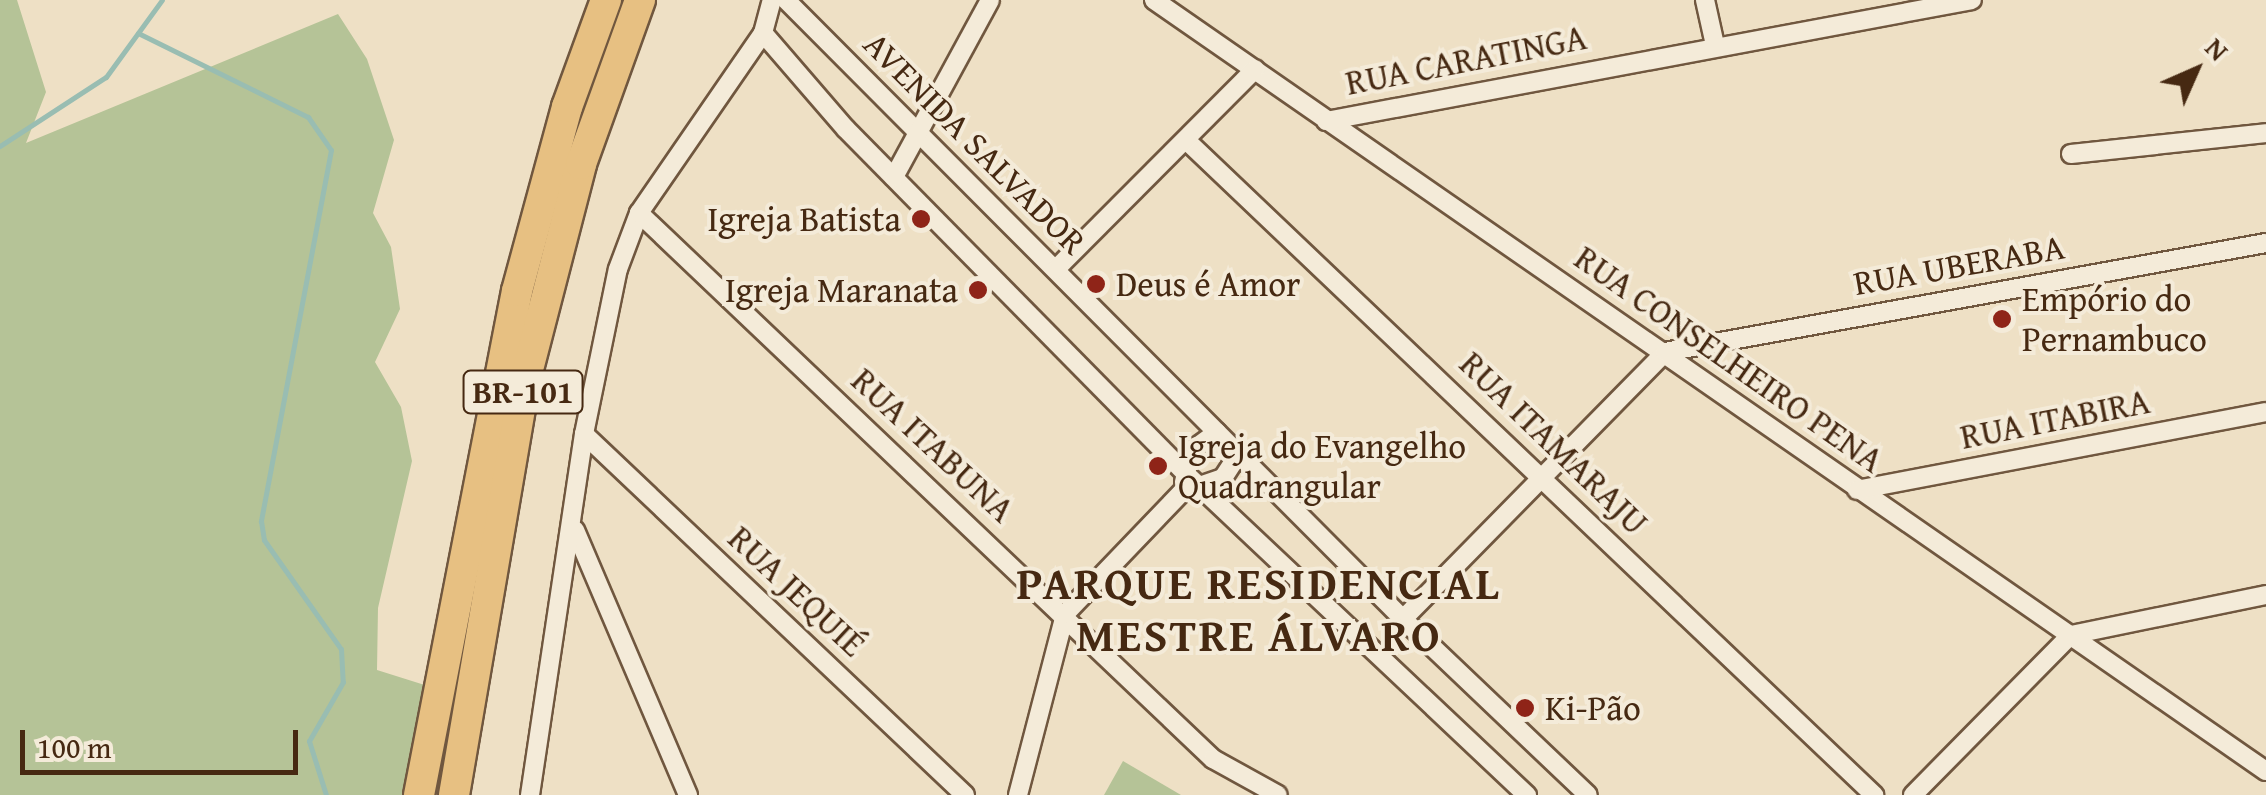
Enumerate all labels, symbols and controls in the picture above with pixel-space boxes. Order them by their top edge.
street label: RUA CARATINGA [1342,16,1590,104]
north arrow [2146,20,2246,120]
street label: AVENIDA SALVADOR [855,23,1095,263]
text: N [2196,27,2239,70]
place label: Igreja Batista [707,198,901,240]
marker: Igreja Batista [910,208,932,230]
street label: RUA UBERABA [1850,226,2068,304]
street label: RUA CONSELHEIRO PENA [1567,237,1891,481]
place label: Deus é Amor [1116,263,1300,305]
place label: Igreja Maranata [725,269,958,311]
marker: Deus é Amor [1085,273,1107,295]
place label: Empório do Pernambuco [2022,278,2207,360]
marker: Igreja Maranata [967,279,989,301]
marker: Empório do Pernambuco [1991,308,2013,330]
street label: RUA ITAMARAJU [1451,343,1657,543]
street label: RUA ITABUNA [843,359,1023,531]
road number: BR-101 [460,365,586,419]
street label: RUA ITABIRA [1957,380,2153,458]
place label: Igreja do Evangelho Quadrangular [1178,425,1466,507]
marker: Igreja do Evangelho Quadrangular [1147,455,1169,477]
street label: RUA JEQUIÉ [720,517,874,665]
district label: PARQUE RESIDENCIAL MESTRE ÁLVARO [1017,556,1501,662]
place label: Ki-Pão [1545,687,1641,729]
marker: Ki-Pão [1514,697,1536,719]
scale bar [25,710,302,772]
text: 100 m [37,725,111,769]

